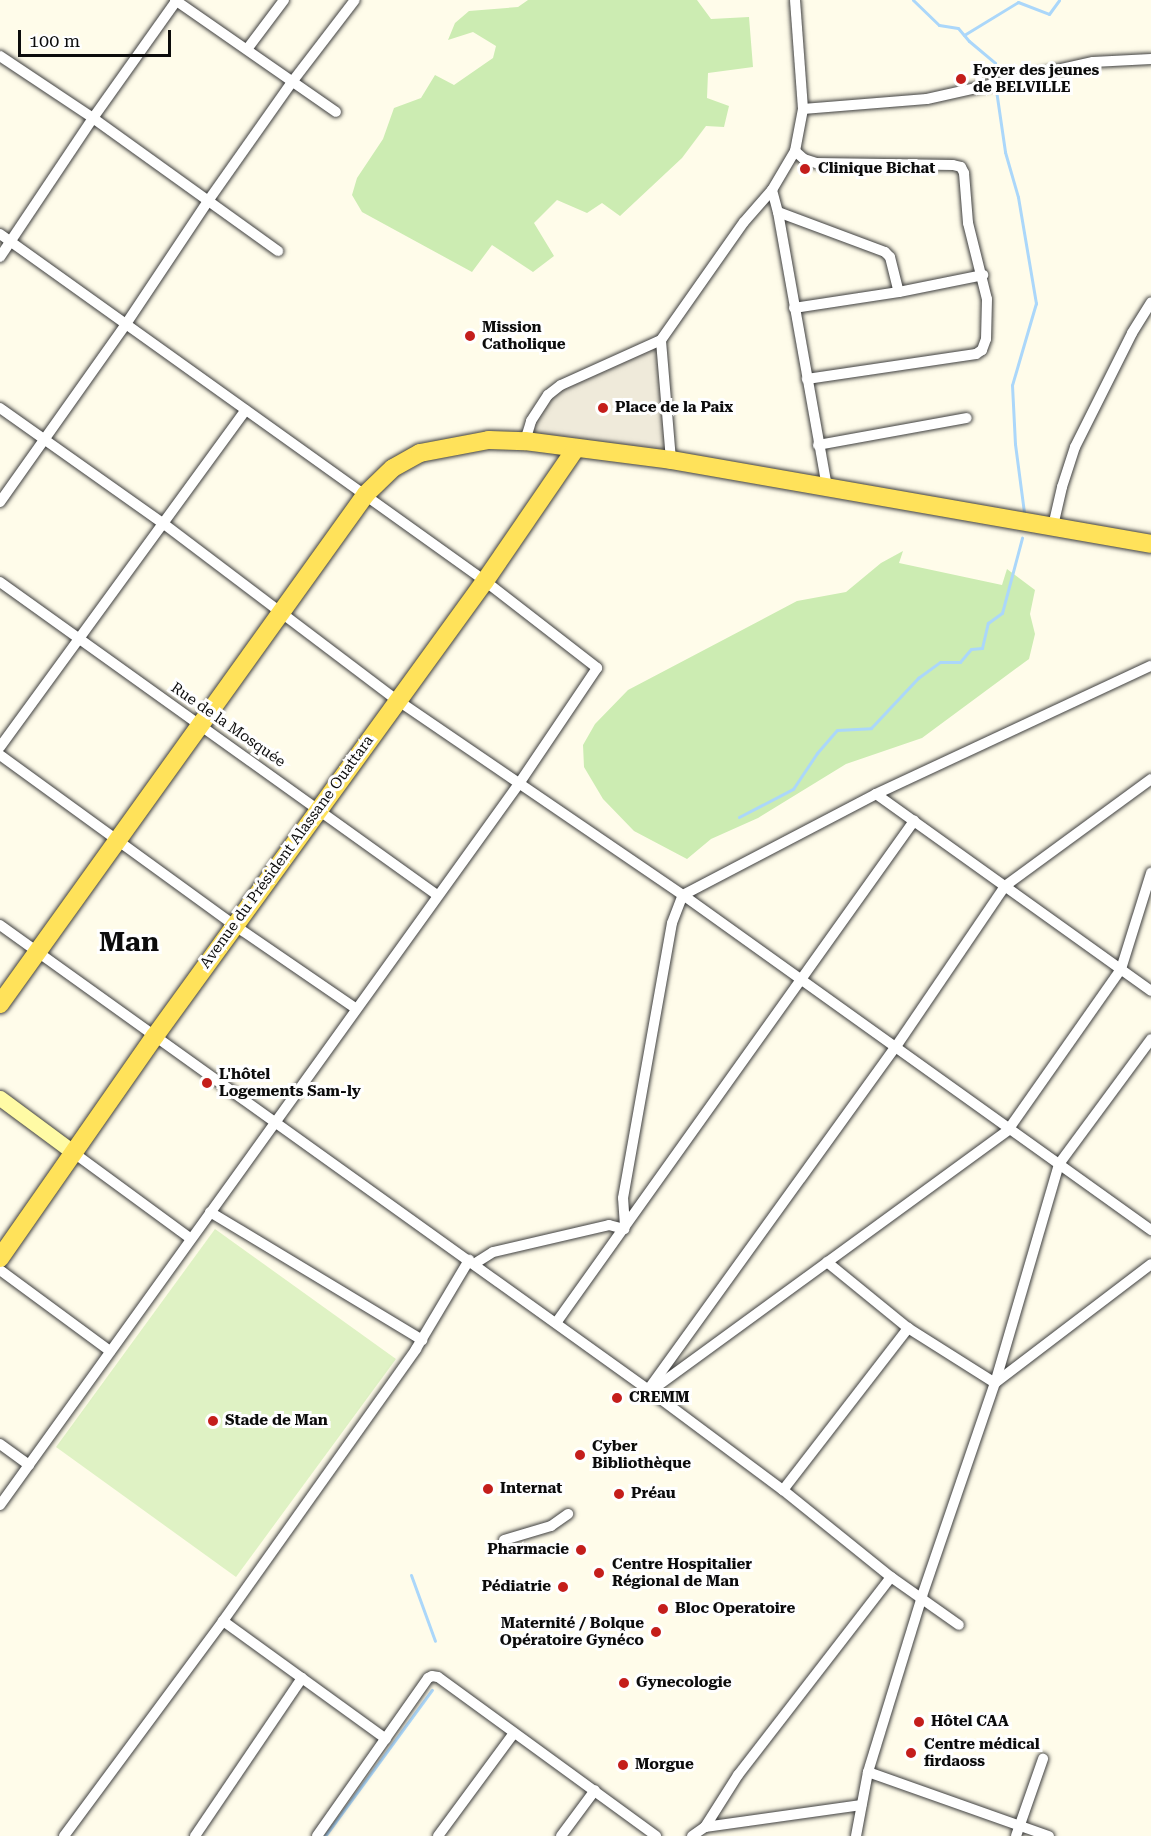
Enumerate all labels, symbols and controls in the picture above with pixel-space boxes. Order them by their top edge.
scale bar [21,18,174,56]
text: 100 m [29,30,80,51]
place label: Foyer des jeunes de BELVILLE [973,61,1099,96]
marker: Foyer des jeunes de BELVILLE [954,72,968,86]
marker: Clinique Bichat [796,160,814,178]
place label: Clinique Bichat [818,160,935,178]
place label: Mission Catholique [482,318,566,353]
marker: Mission Catholique [463,329,477,343]
place label: Place de la Paix [615,399,733,417]
marker: Place de la Paix [596,401,610,415]
street label: Rue de la Mosquée [167,679,289,771]
street label: Avenue du Président Alassane Ouattara [196,732,378,972]
district label: Man [99,927,159,959]
place label: L'hôtel Logements Sam-ly [219,1065,361,1100]
marker: L'hôtel Logements Sam-ly [200,1076,214,1090]
place label: CREMM [629,1389,689,1407]
marker: CREMM [610,1391,624,1405]
place label: Stade de Man [225,1412,328,1430]
marker: Stade de Man [206,1414,220,1428]
place label: Cyber Bibliothèque [592,1437,691,1472]
marker: Cyber Bibliothèque [573,1448,587,1462]
place label: Internat [500,1480,562,1498]
marker: Internat [481,1482,495,1496]
place label: Préau [631,1485,676,1503]
marker: Préau [612,1487,626,1501]
place label: Pharmacie [487,1541,569,1559]
marker: Pharmacie [574,1543,588,1557]
place label: Centre Hospitalier Régional de Man [612,1555,752,1590]
marker: Centre Hospitalier Régional de Man [590,1564,608,1582]
place label: Pédiatrie [482,1578,551,1596]
marker: Pédiatrie [556,1580,570,1594]
place label: Bloc Operatoire [675,1600,795,1618]
marker: Bloc Operatoire [656,1602,670,1616]
place label: Maternité / Bolque Opératoire Gynéco [500,1614,644,1649]
marker: Maternité / Bolque Opératoire Gynéco [649,1625,663,1639]
place label: Gynecologie [636,1674,732,1692]
marker: Gynecologie [617,1676,631,1690]
place label: Hôtel CAA [931,1713,1009,1731]
marker: Hôtel CAA [912,1715,926,1729]
place label: Centre médical firdaoss [924,1735,1040,1770]
marker: Centre médical firdaoss [902,1744,920,1762]
place label: Morgue [635,1756,694,1774]
marker: Morgue [616,1758,630,1772]

